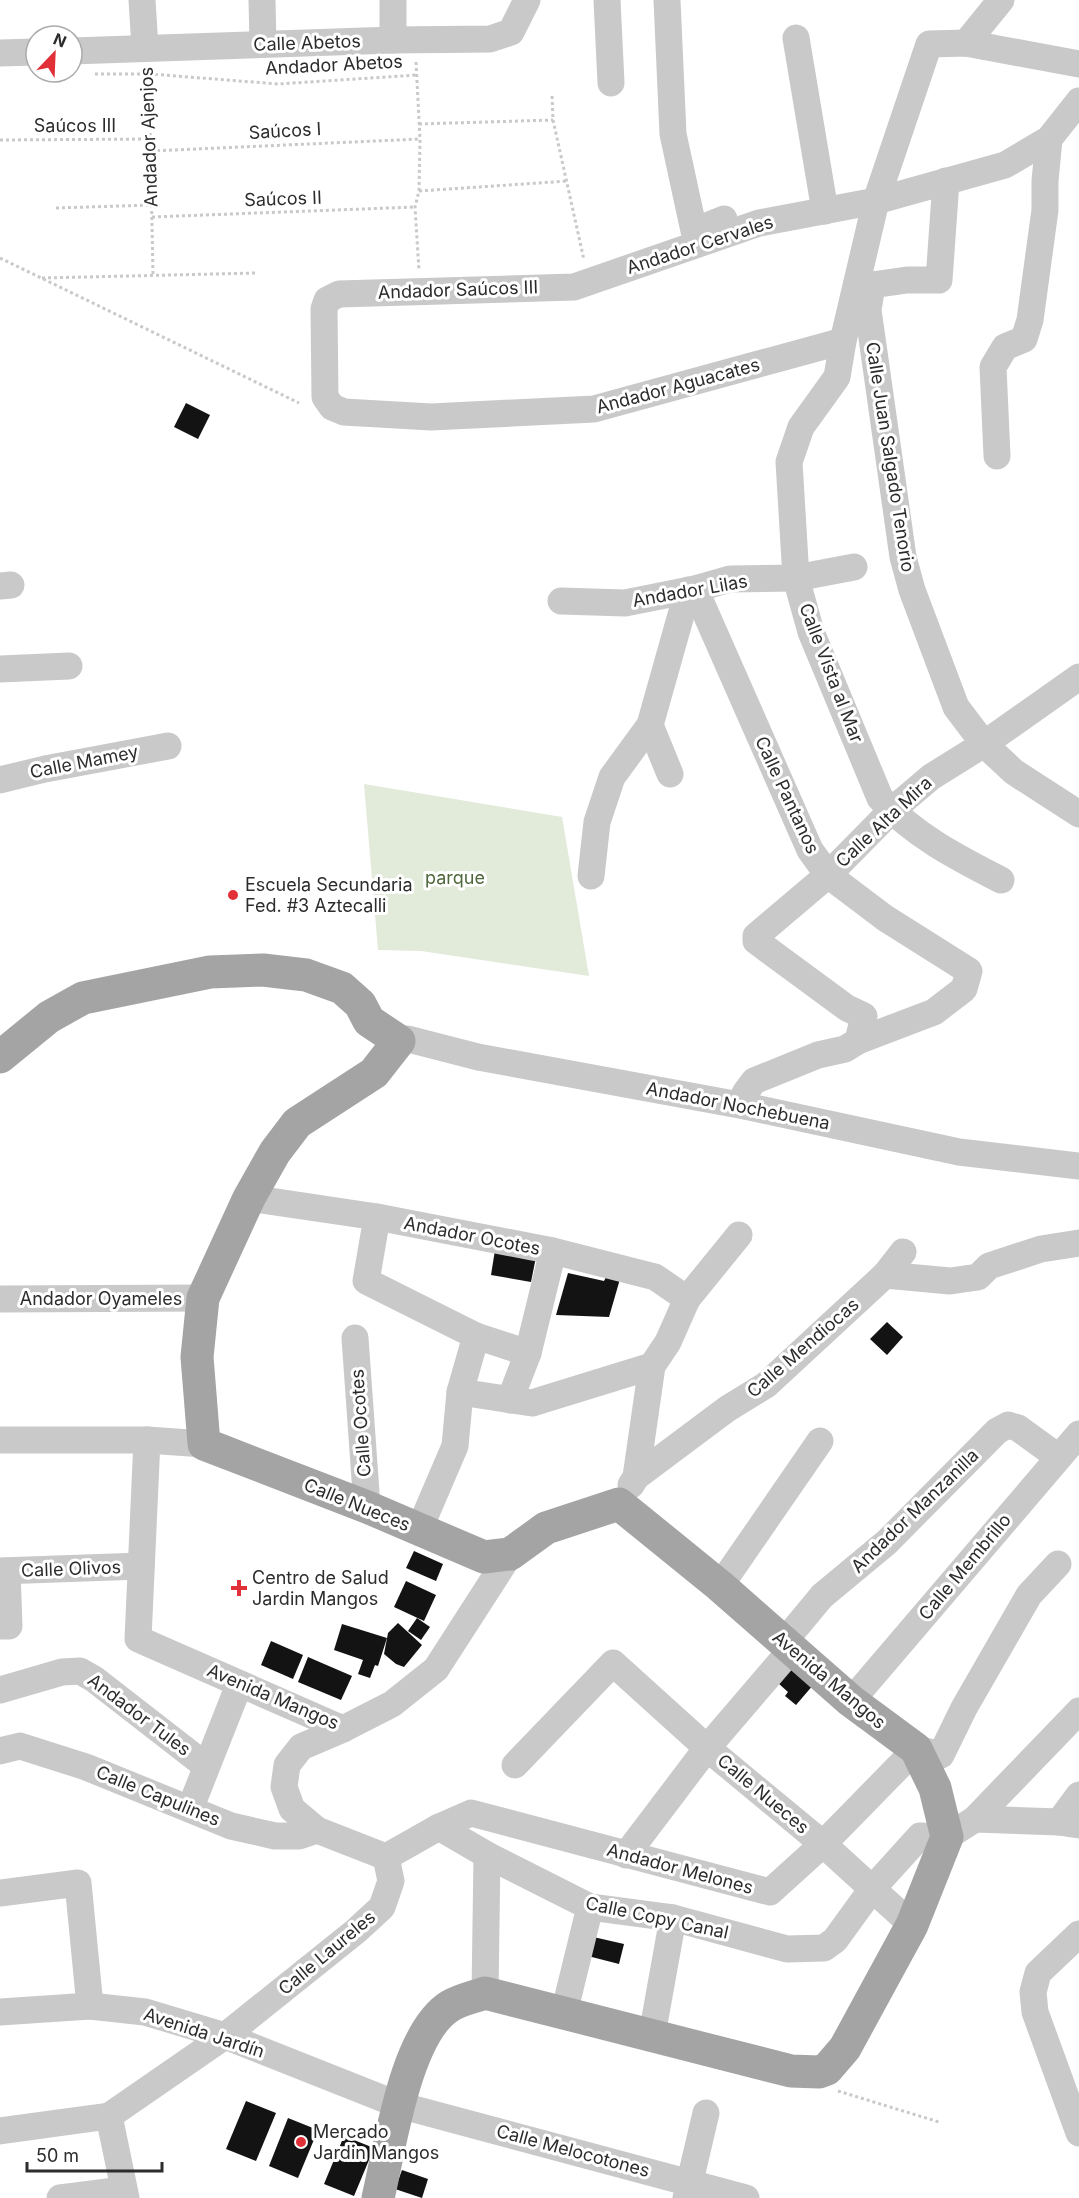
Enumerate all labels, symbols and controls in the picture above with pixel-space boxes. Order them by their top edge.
north arrow [24,24,84,84]
text: N [50,29,69,52]
street label: Calle Abetos [253,30,361,55]
street label: Andador Abetos [265,50,403,79]
street label: Andador Ajenjos [136,66,161,208]
street label: Saúcos III [34,115,116,136]
street label: Saúcos I [248,118,322,143]
street label: Saúcos II [244,187,322,210]
street label: Andador Cervales [624,211,776,278]
street label: Andador Saúcos III [378,276,538,303]
street label: Calle Juan Salgado Tenorio [862,340,919,573]
street label: Andador Aguacates [594,354,762,417]
street label: Andador Lilas [631,570,749,611]
street label: Calle Vista al Mar [795,600,868,746]
street label: Calle Pantanos [751,733,824,857]
street label: Calle Mamey [28,741,140,782]
street label: Calle Alta Mira [831,772,936,871]
park label: parque [425,867,485,888]
place label: Escuela Secundaria Fed. #3 Aztecalli [245,874,413,916]
marker: Escuela Secundaria Fed. #3 Aztecalli [226,888,240,902]
street label: Andador Nochebuena [645,1077,832,1134]
street label: Andador Ocotes [402,1212,542,1259]
street label: Andador Oyameles [20,1288,182,1309]
street label: Calle Mendiocas [743,1293,863,1402]
street label: Calle Ocotes [346,1368,375,1478]
street label: Andador Manzanilla [847,1444,983,1577]
street label: Calle Nueces [301,1474,413,1535]
street label: Calle Membrillo [914,1509,1015,1624]
street label: Calle Olivos [21,1556,121,1581]
place label: Centro de Salud Jardin Mangos [252,1567,389,1609]
marker: Centro de Salud Jardin Mangos [230,1579,248,1597]
street label: Avenida Mangos [769,1626,890,1733]
street label: Avenida Mangos [204,1659,342,1734]
street label: Andador Tules [84,1669,195,1760]
street label: Calle Nueces [713,1749,813,1838]
street label: Calle Capulines [93,1761,223,1830]
street label: Andador Melones [605,1839,755,1898]
street label: Calle Copy Canal [584,1892,731,1943]
street label: Calle Laureles [274,1906,379,1999]
street label: Avenida Jardín [141,2003,267,2062]
street label: Calle Melocotones [494,2120,652,2181]
place label: Mercado Jardin Mangos [313,2121,439,2163]
scale bar [27,2135,162,2173]
marker: Mercado Jardin Mangos [294,2135,308,2149]
text: 50 m [36,2145,79,2166]

